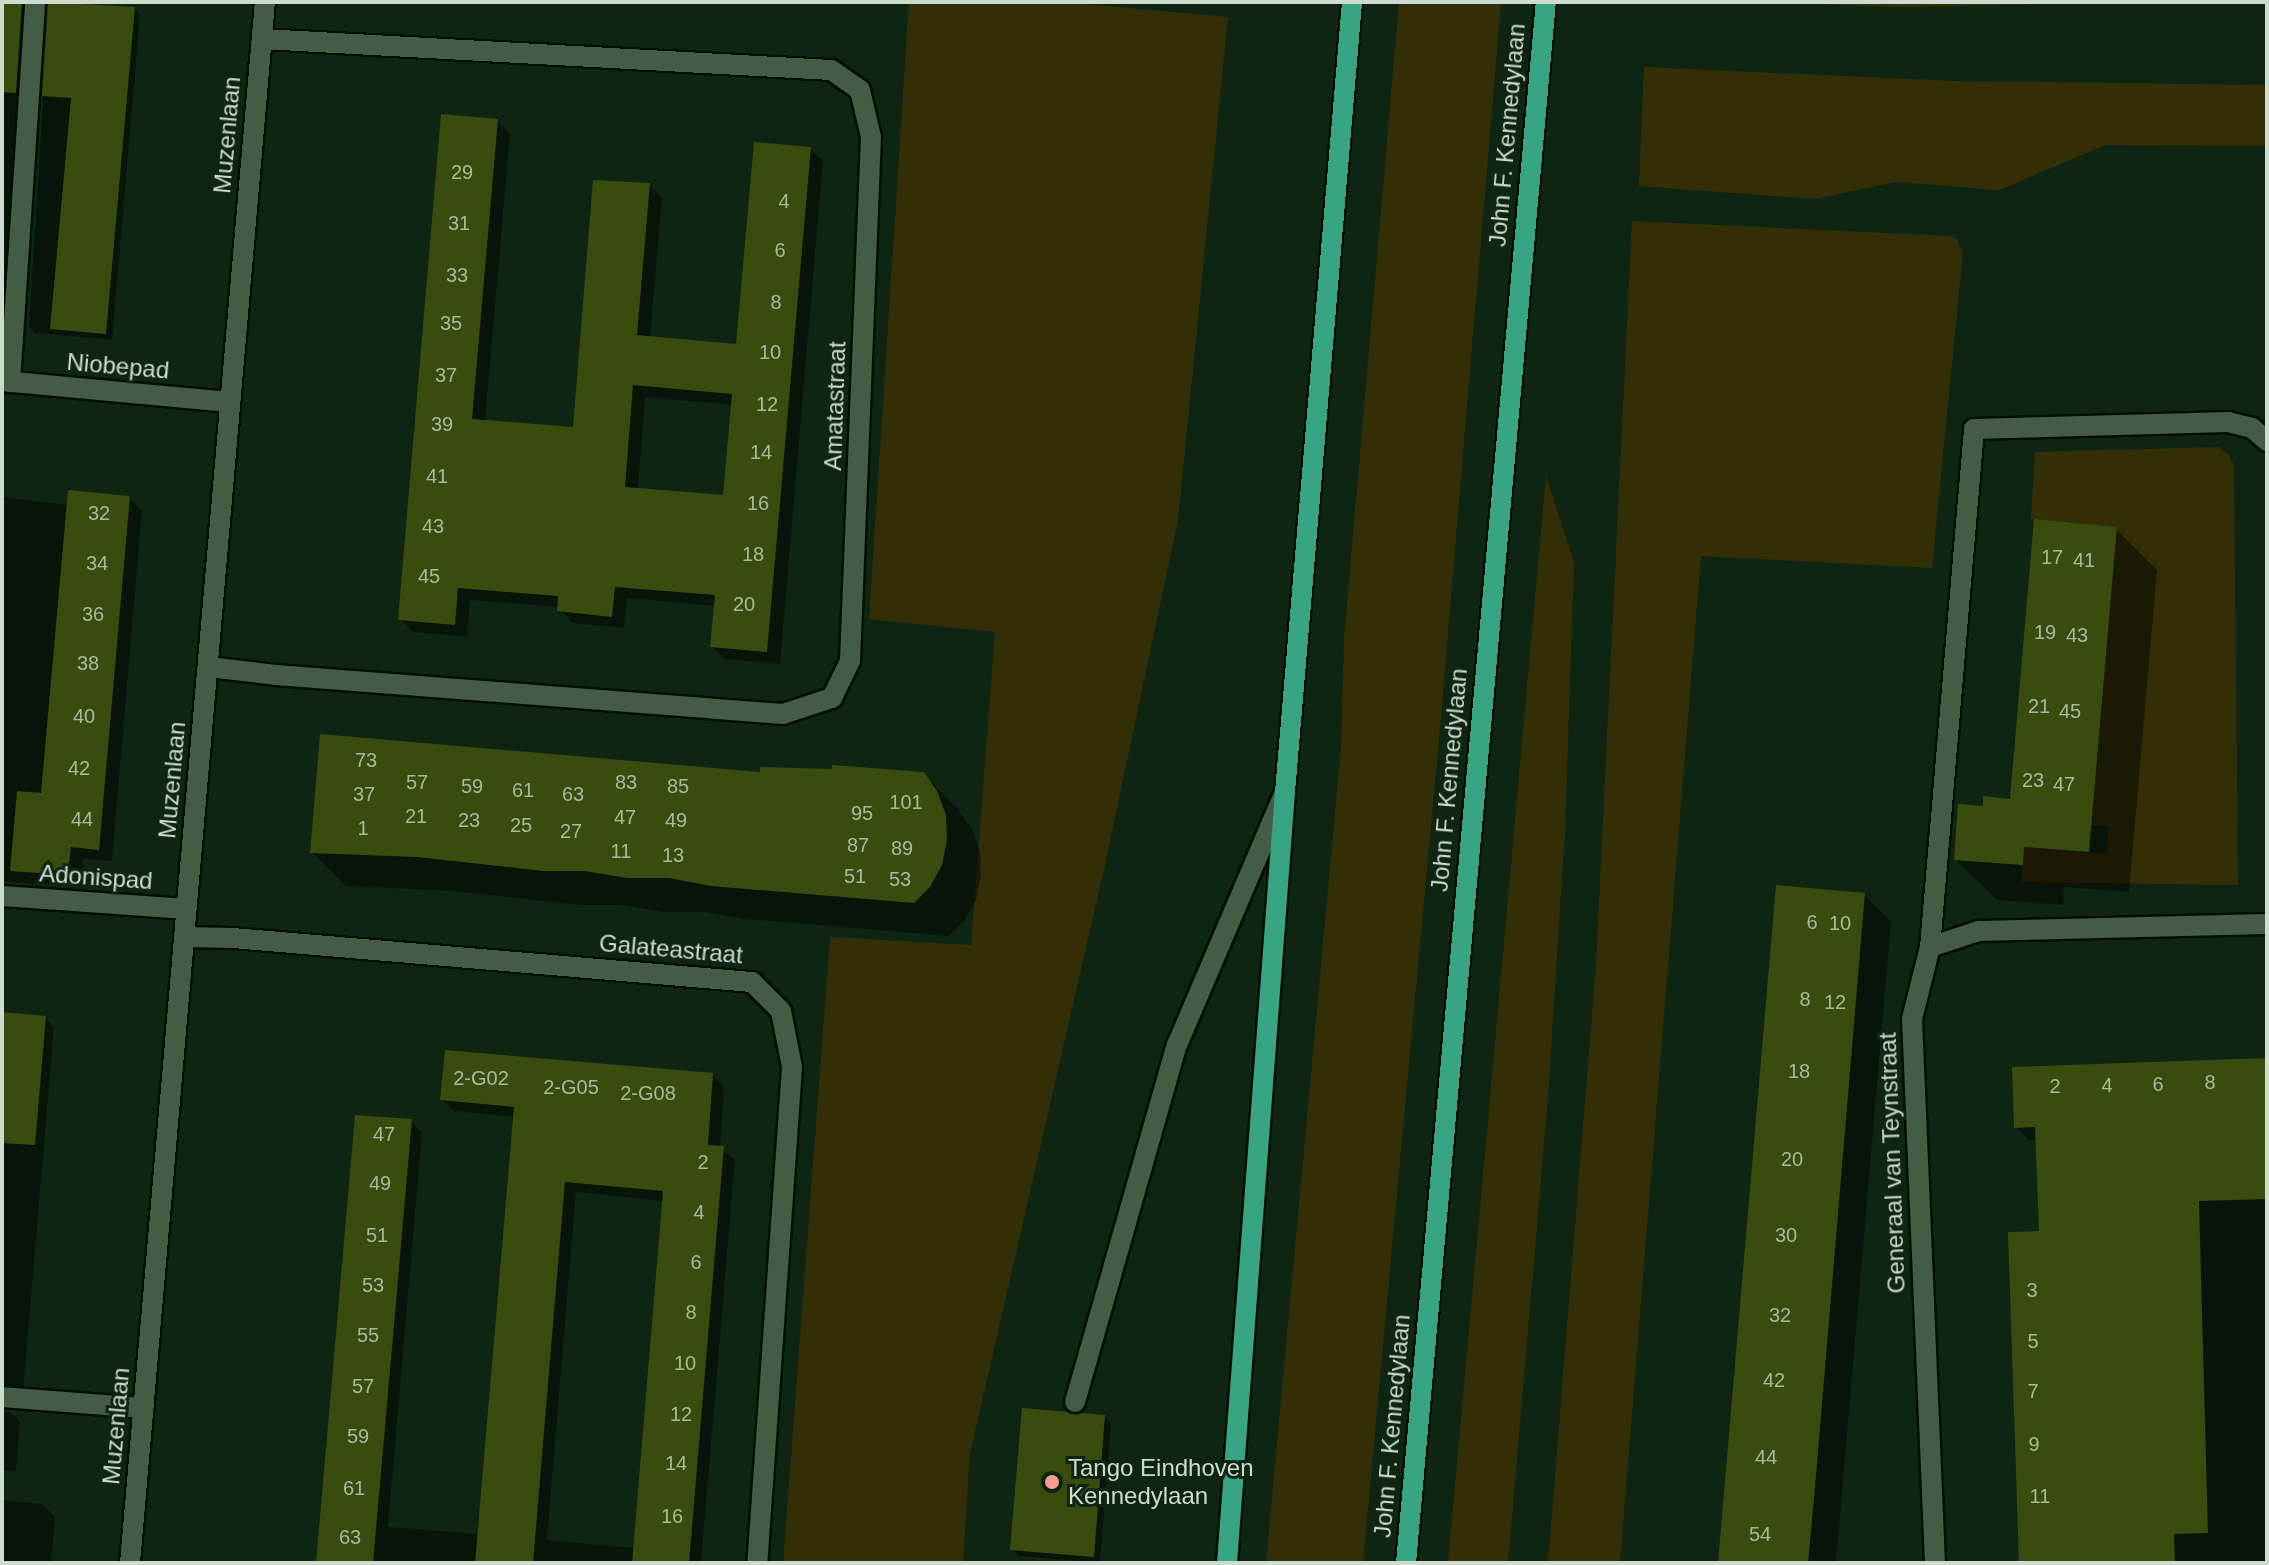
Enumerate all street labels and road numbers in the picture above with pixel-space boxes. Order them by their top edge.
street label: John F. Kennedylaan [1483,22,1531,248]
street label: Muzenlaan [208,75,246,195]
street label: Amatastraat [818,341,852,471]
street label: Niobepad [66,347,170,385]
street label: John F. Kennedylaan [1425,667,1473,893]
street label: Muzenlaan [153,720,191,840]
street label: Adonispad [38,859,154,895]
street label: Galateastraat [598,928,744,970]
street label: Generaal van Teynstraat [1873,1032,1911,1294]
street label: John F. Kennedylaan [1368,1313,1416,1539]
street label: Muzenlaan [97,1366,135,1486]

